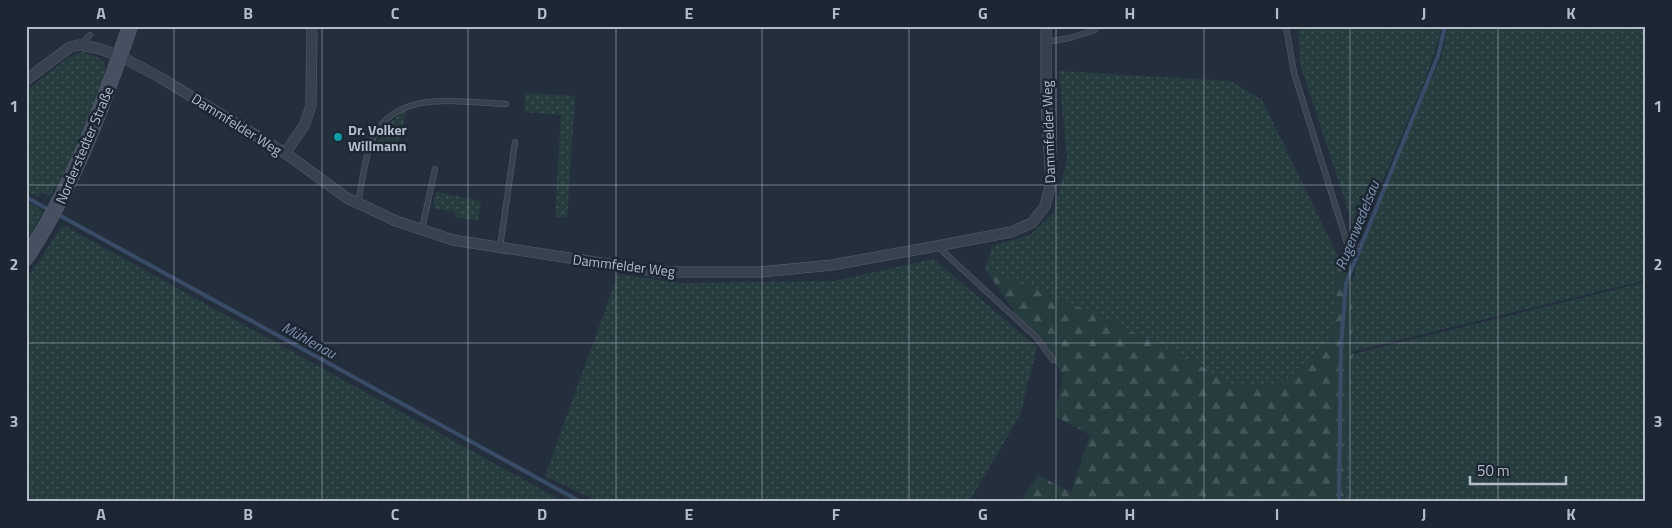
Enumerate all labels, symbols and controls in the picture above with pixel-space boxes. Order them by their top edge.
text: A [96,1,106,25]
text: B [243,1,253,25]
text: C [391,1,400,25]
text: D [537,1,547,25]
text: E [685,1,694,25]
text: F [832,1,841,25]
text: G [978,1,988,25]
text: H [1125,1,1135,25]
text: I [1275,1,1279,25]
text: J [1422,1,1426,25]
text: K [1566,1,1576,25]
street label: Dammfelder Weg [1036,80,1060,184]
street label: Norderstedter Straße [50,83,118,207]
street label: Dammfelder Weg [188,88,286,160]
text: 1 [10,94,18,118]
text: 1 [1654,94,1662,118]
place label: Dr. Volker Willmann [348,119,407,156]
marker: Dr. Volker Willmann [332,131,344,143]
water label: Rugenwedelsau [1329,176,1386,273]
street label: Dammfelder Weg [572,248,676,282]
text: 2 [10,252,18,276]
text: 2 [1654,252,1662,276]
water label: Mühlenau [278,316,342,365]
text: 3 [10,409,18,433]
text: 3 [1654,409,1662,433]
scale bar [1470,453,1566,485]
text: 50 m [1477,459,1510,482]
text: A [96,502,106,526]
text: B [243,502,253,526]
text: C [391,502,400,526]
text: D [537,502,547,526]
text: E [685,502,694,526]
text: F [832,502,841,526]
text: G [978,502,988,526]
text: H [1125,502,1135,526]
text: I [1275,502,1279,526]
text: J [1422,502,1426,526]
text: K [1566,502,1576,526]

